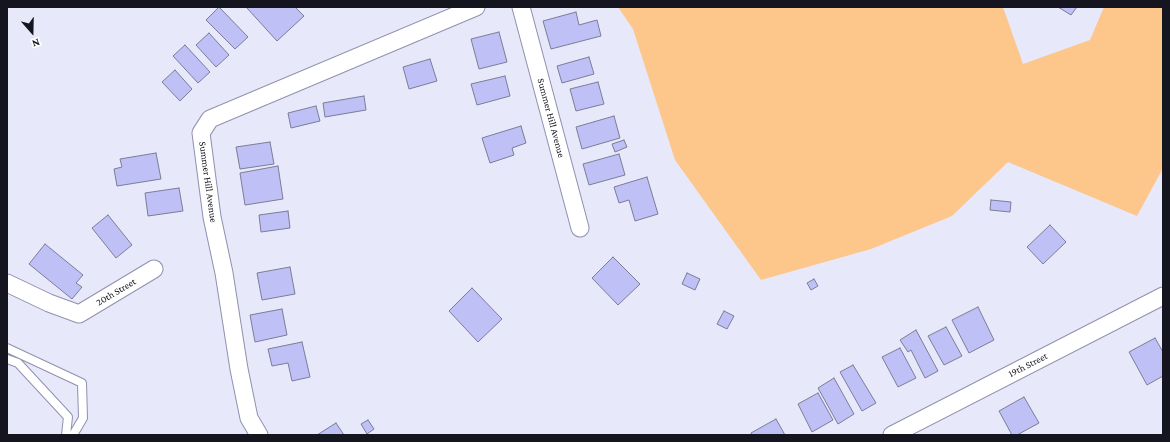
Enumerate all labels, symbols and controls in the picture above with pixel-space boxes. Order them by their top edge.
north arrow [12,12,52,52]
text: N [31,36,42,50]
street label: Summer Hill Avenue [535,77,567,159]
street label: Summer Hill Avenue [196,141,220,223]
street label: 20th Street [94,275,138,309]
street label: 19th Street [1006,350,1050,380]

